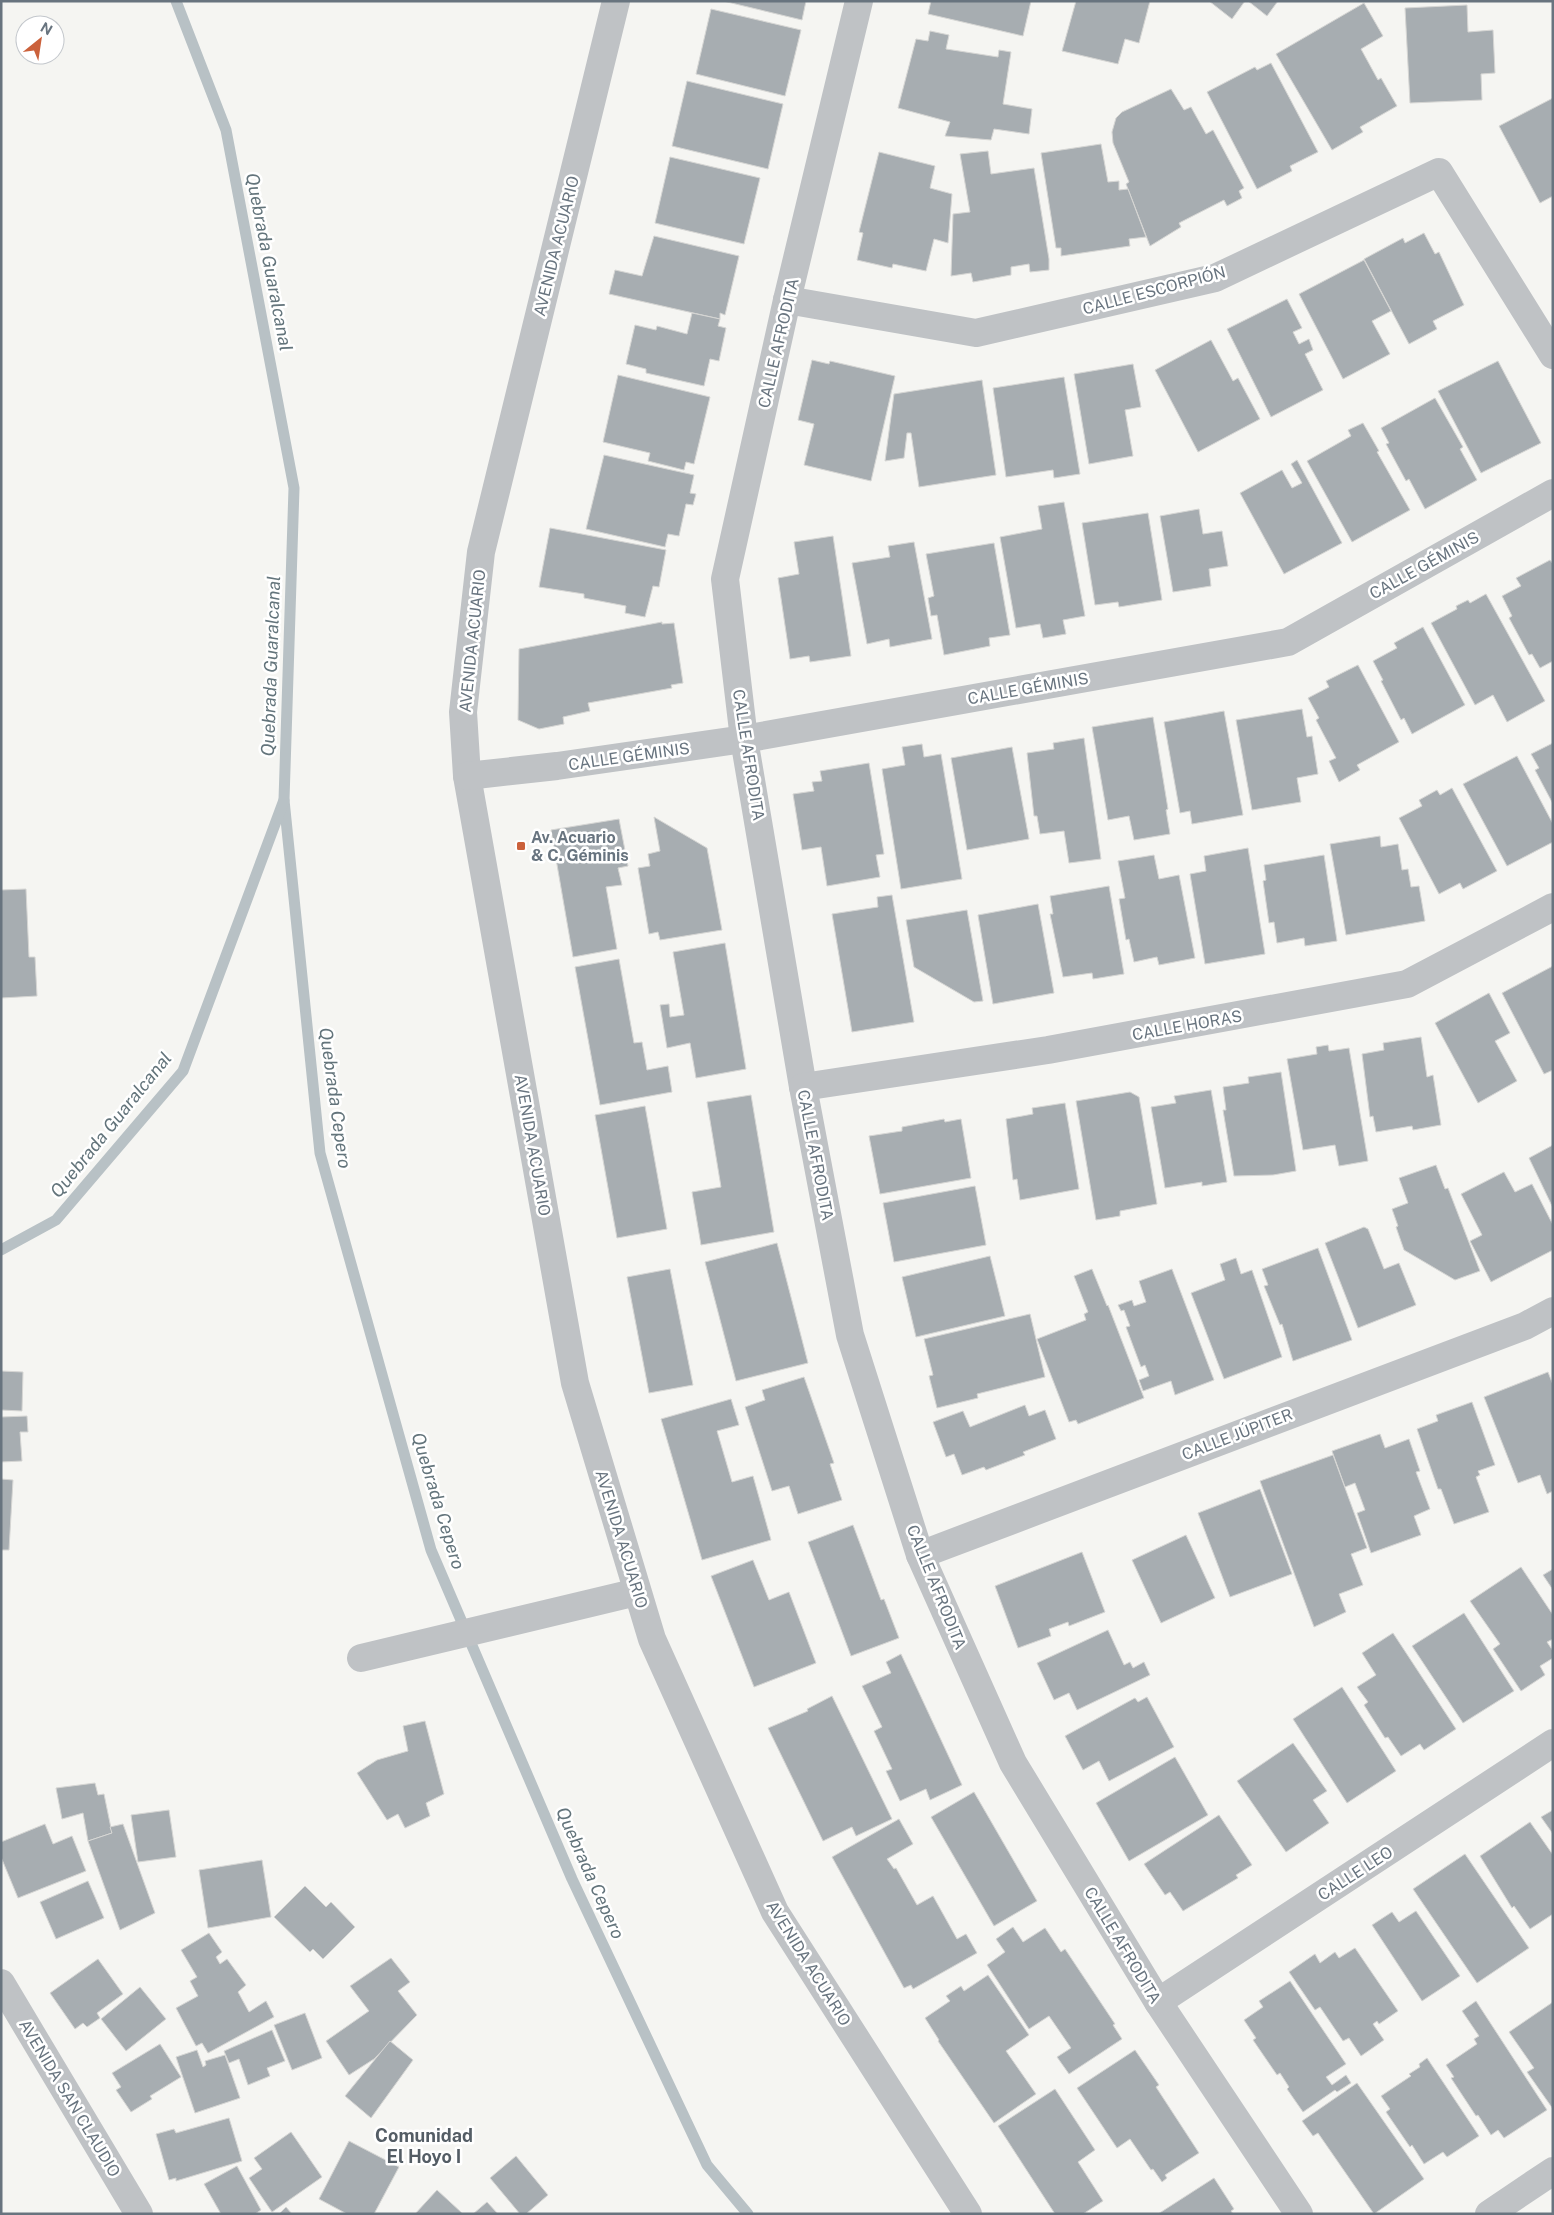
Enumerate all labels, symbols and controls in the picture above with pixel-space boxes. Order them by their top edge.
north arrow [15,15,65,65]
text: N [38,19,55,38]
water label: Quebrada Guaralcanal [242,171,297,353]
street label: AVENIDA ACUARIO [530,174,583,318]
street label: CALLE ESCORPIÓN [1080,261,1228,319]
street label: CALLE AFRODITA [754,276,803,410]
street label: CALLE GÉMINIS [1366,527,1482,603]
street label: AVENIDA ACUARIO [456,569,489,714]
water label: Quebrada Guaralcanal [257,575,284,757]
street label: CALLE GÉMINIS [966,668,1090,708]
street label: CALLE AFRODITA [729,688,768,822]
street label: CALLE GÉMINIS [567,738,691,774]
place label: Av. Acuario & C. Géminis [531,828,629,865]
marker: Av. Acuario & C. Géminis [515,840,527,852]
street label: CALLE HORAS [1131,1006,1243,1045]
water label: Quebrada Cepero [315,1026,356,1170]
water label: Quebrada Guaralcanal [46,1048,176,1202]
street label: AVENIDA ACUARIO [511,1073,554,1218]
street label: CALLE AFRODITA [794,1088,838,1222]
street label: CALLE JÚPITER [1179,1404,1295,1464]
water label: Quebrada Cepero [408,1430,469,1572]
street label: AVENIDA ACUARIO [591,1468,652,1611]
street label: CALLE AFRODITA [903,1522,970,1652]
water label: Quebrada Cepero [552,1804,629,1942]
street label: CALLE LEO [1314,1842,1396,1905]
street label: CALLE AFRODITA [1080,1883,1165,2007]
street label: AVENIDA ACUARIO [762,1897,855,2029]
street label: AVENIDA SAN CLAUDIO [15,2016,124,2180]
district label: Comunidad El Hoyo I [375,2125,473,2167]

